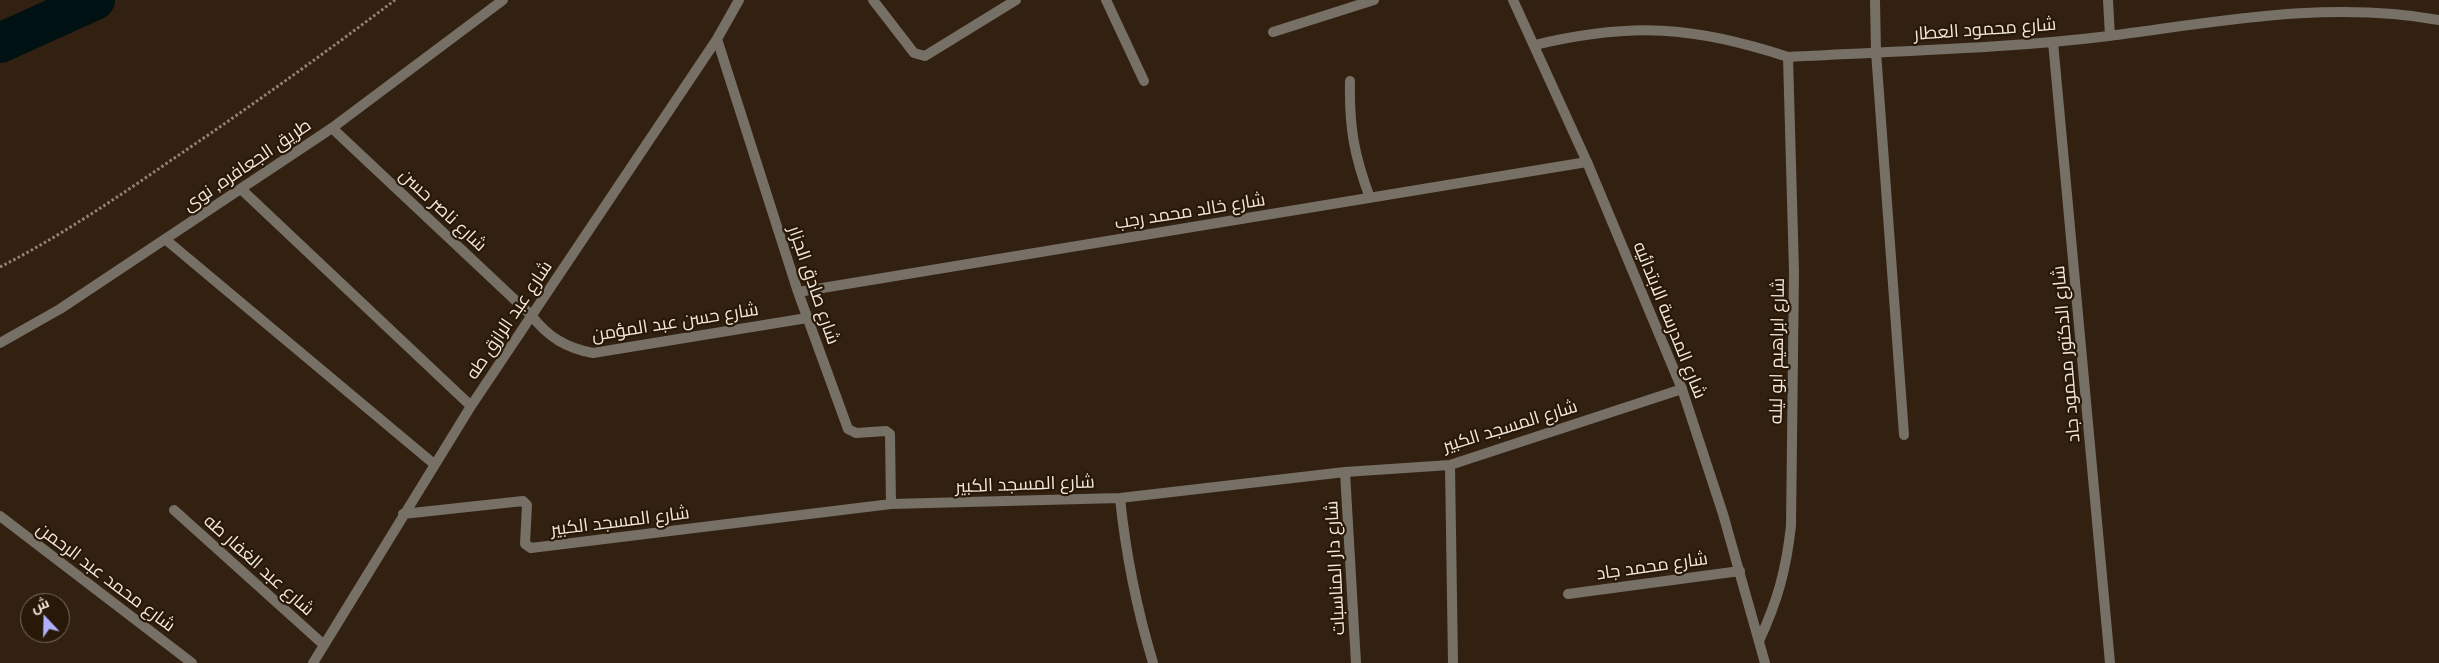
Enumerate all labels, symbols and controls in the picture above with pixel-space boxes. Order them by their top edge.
street label: شارع محمود العطار [1913,13,2057,45]
street label: طريق الجعافره, نوى [179,114,315,216]
street label: شارع ناصر حسن [395,164,491,256]
street label: شارع خالد محمد رجب [1113,188,1267,234]
street label: شارع صادق الجزار [784,223,844,347]
street label: شارع المدرسة الابتدائيه [1629,238,1711,402]
street label: شارع عبد الرازق طه [461,257,557,383]
street label: شارع الدكتور محمود جاد [2048,265,2084,443]
street label: شارع ابراهيم ابو ليله [1765,278,1789,424]
street label: شارع حسن عبد المؤمن [590,298,760,346]
street label: شارع المسجد الكبير [1440,395,1580,457]
street label: شارع المسجد الكبير [955,471,1095,497]
street label: شارع دار المناسبات [1321,500,1349,636]
street label: شارع المسجد الكبير [549,502,691,540]
street label: شارع عبد الغفار طه [199,510,319,620]
street label: شارع محمد عبد الرحمن [32,518,180,636]
street label: شارع محمد جاد [1595,547,1709,585]
north arrow [20,593,70,643]

